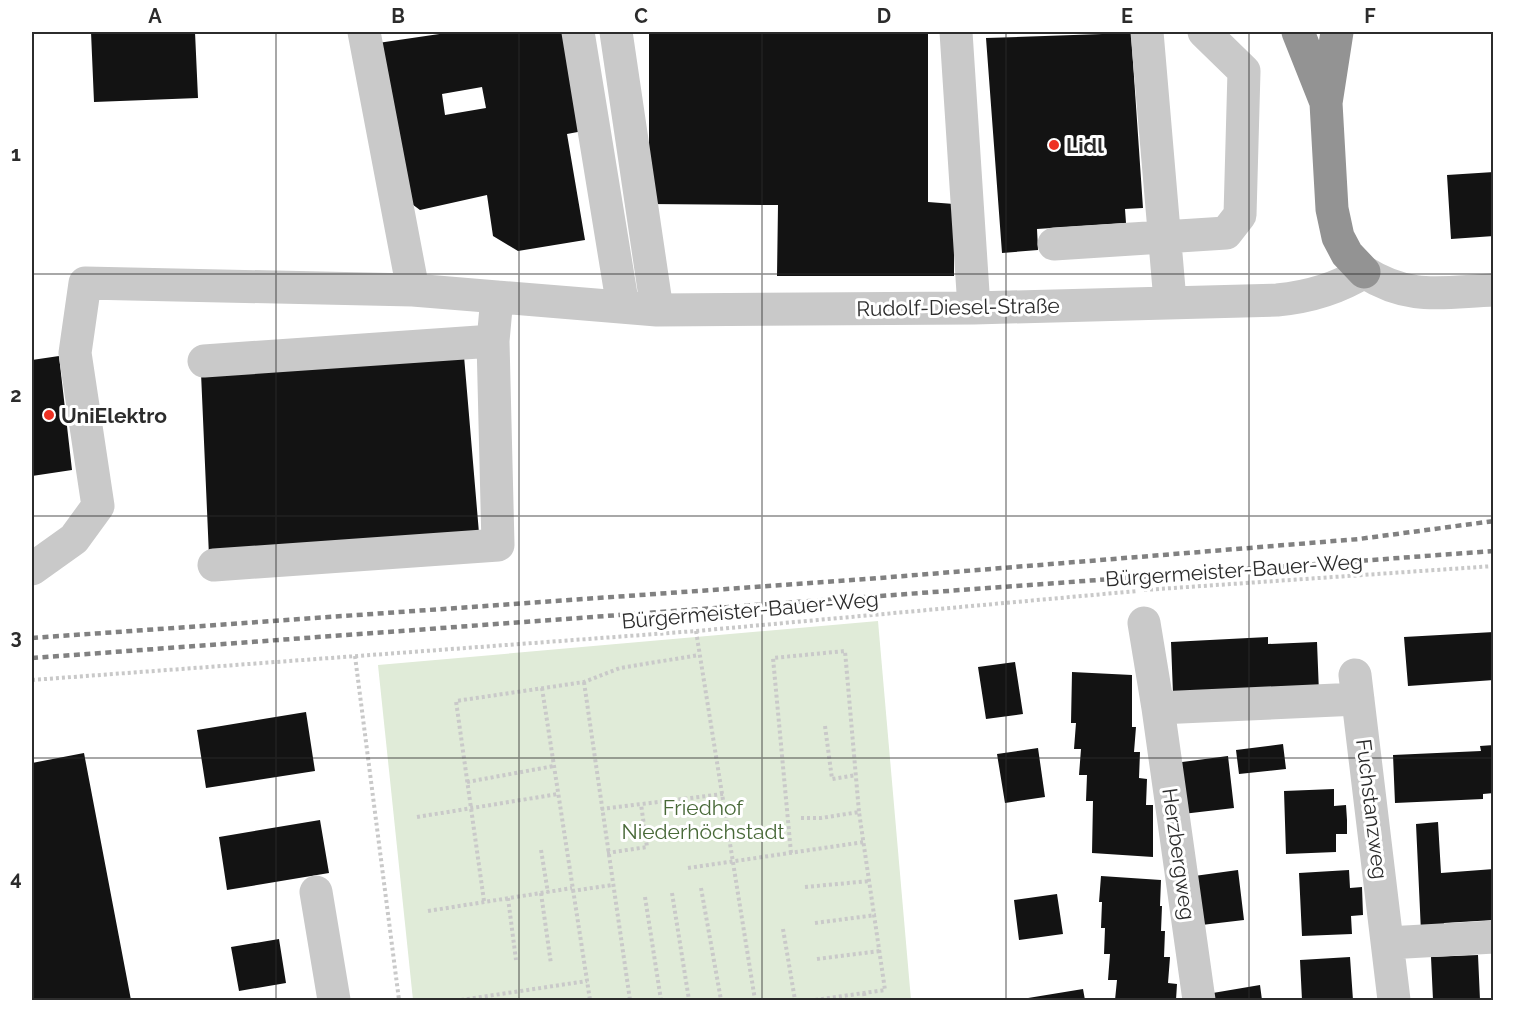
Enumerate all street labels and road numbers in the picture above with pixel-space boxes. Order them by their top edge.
street label: Rudolf-Diesel-Straße [856,293,1060,321]
street label: Bürgermeister-Bauer-Weg [1104,549,1364,591]
street label: Bürgermeister-Bauer-Weg [620,586,880,634]
street label: Fuchstanzweg [1351,737,1393,881]
street label: Herzbergweg [1157,787,1201,921]

